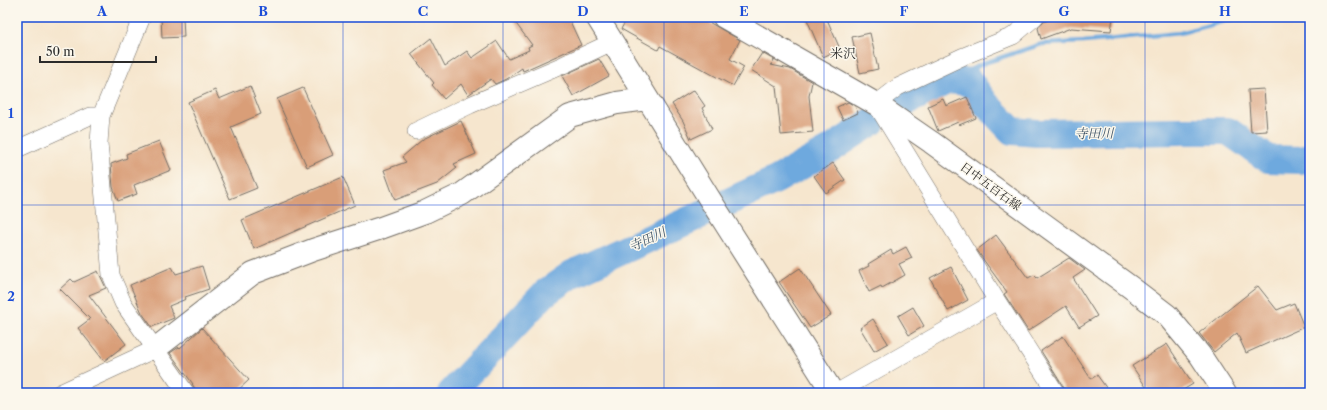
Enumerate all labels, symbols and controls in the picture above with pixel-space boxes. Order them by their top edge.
text: A [96,3,108,19]
text: B [258,3,268,19]
text: C [418,3,428,19]
text: D [577,3,589,19]
text: E [739,3,749,19]
text: F [900,3,909,19]
text: G [1058,3,1070,19]
text: H [1219,3,1231,19]
scale bar [40,38,156,64]
text: 50 m [46,44,75,59]
district label: 米沢 [830,45,856,61]
text: 1 [8,105,14,121]
water label: 寺田川 [1074,125,1116,141]
street label: 日中五百石線 [957,159,1025,213]
water label: 寺田川 [626,223,670,254]
text: 2 [7,288,15,304]

